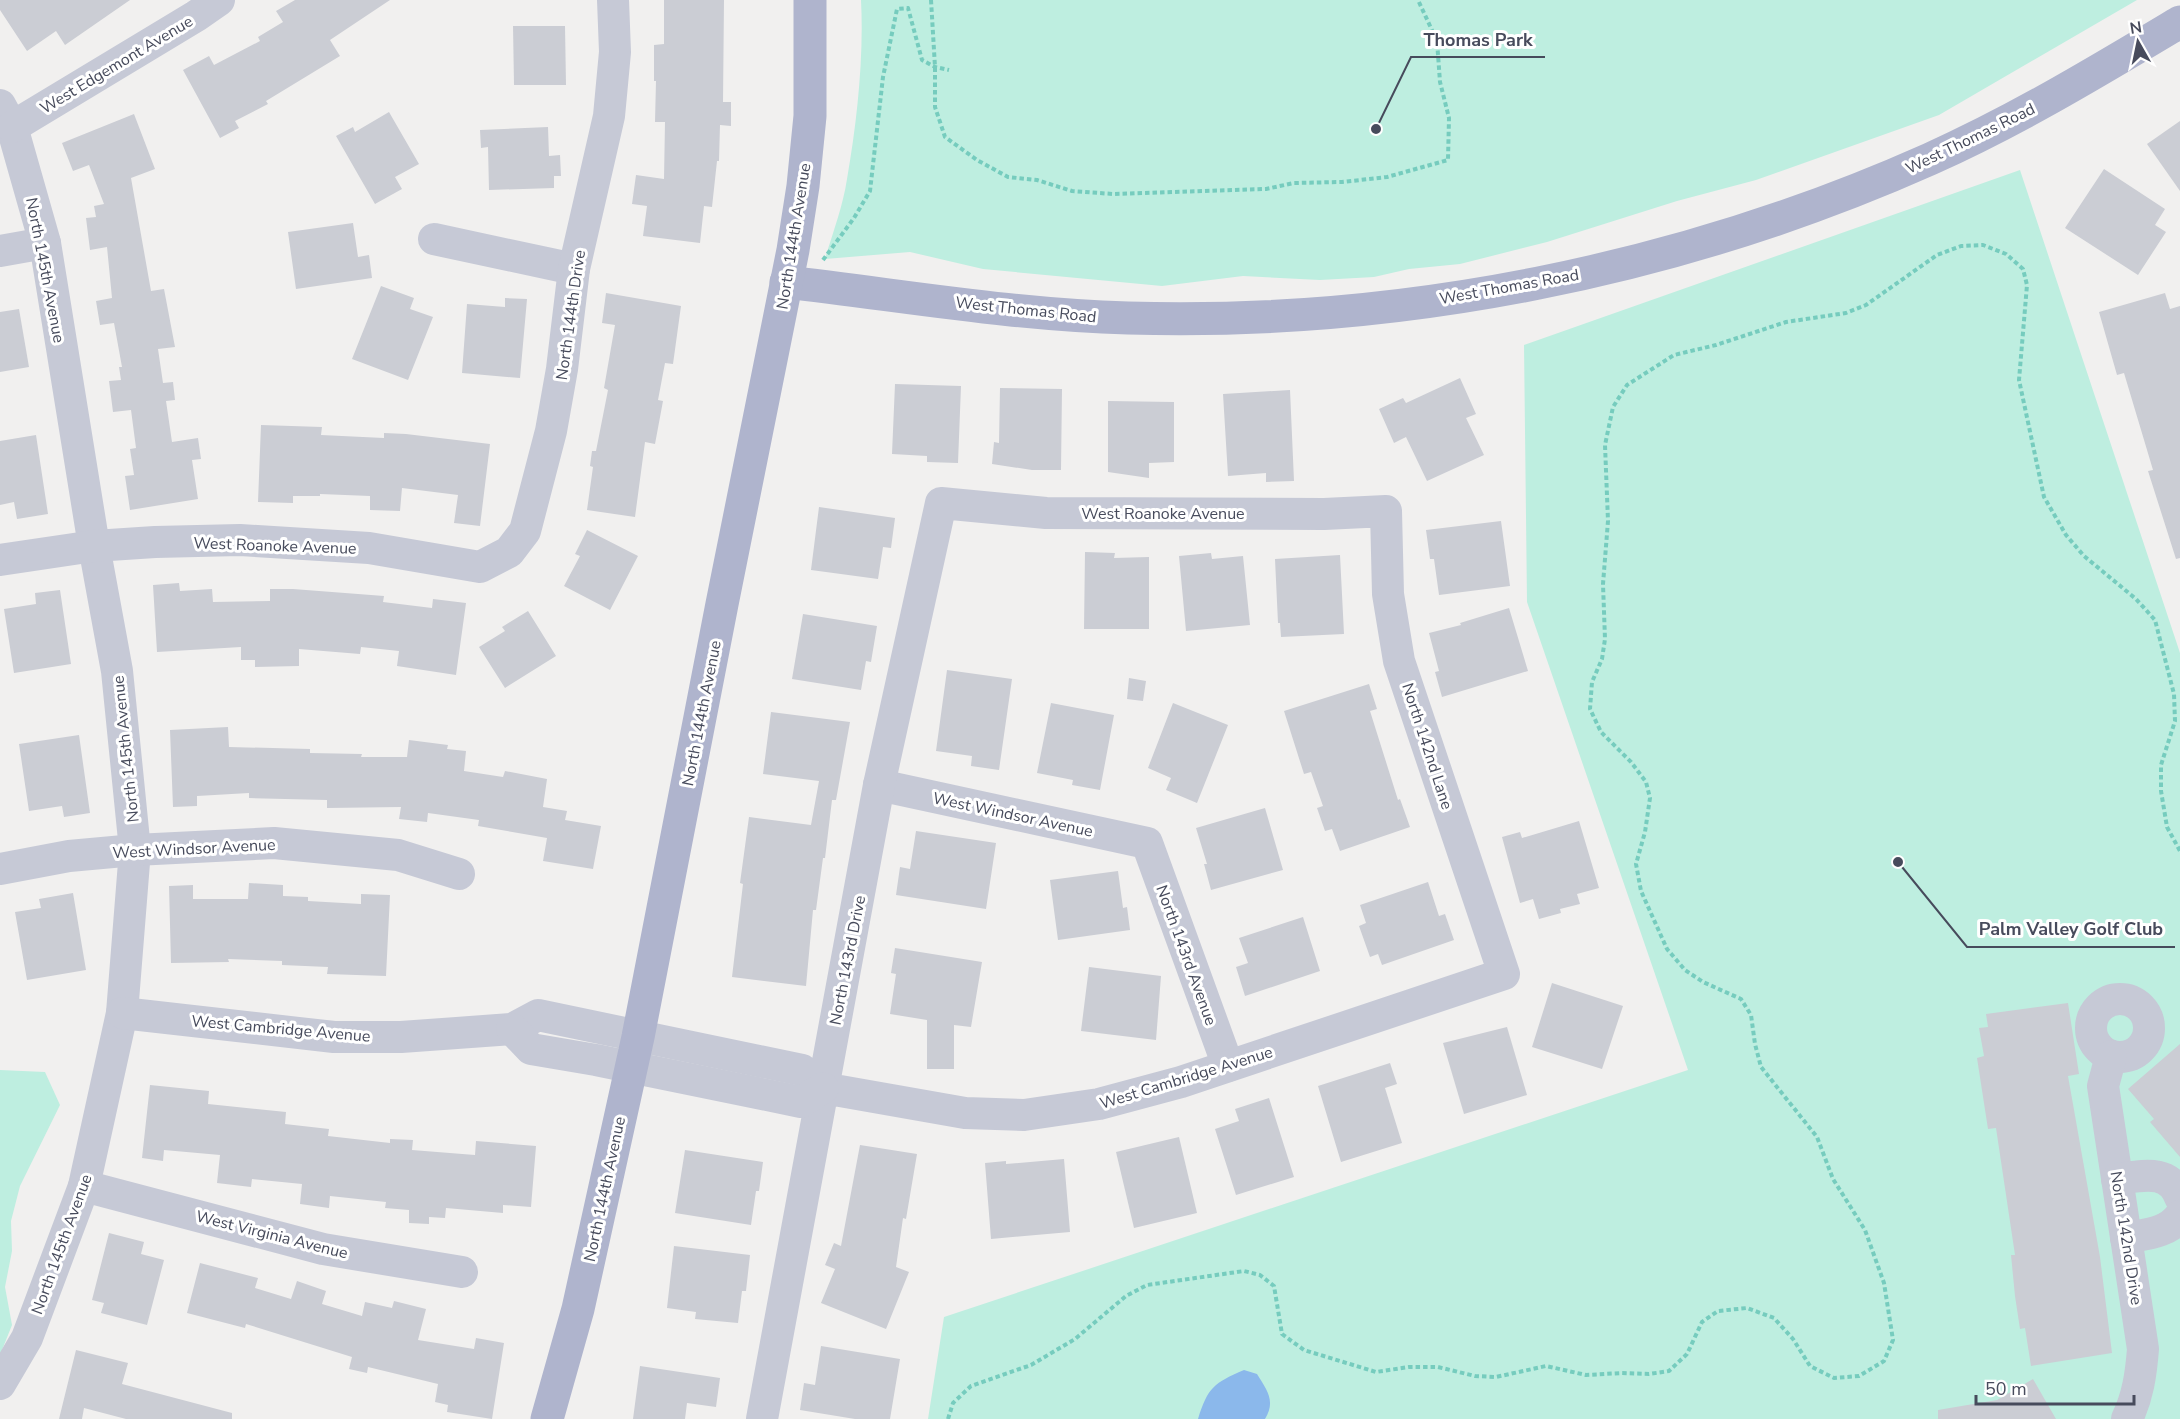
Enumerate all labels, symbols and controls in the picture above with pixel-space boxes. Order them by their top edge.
street label: West Edgemont Avenue [36,10,197,119]
north arrow [2108,12,2168,72]
text: N [2128,16,2143,40]
callout: Thomas Park [1411,21,1545,57]
text: Thomas Park [1423,28,1533,52]
street label: West Thomas Road [1902,98,2039,180]
street label: North 144th Avenue [772,161,816,311]
street label: North 145th Avenue [20,196,70,345]
street label: North 144th Drive [551,249,591,382]
street label: West Thomas Road [1438,264,1581,310]
street label: West Thomas Road [954,292,1097,328]
street label: West Roanoke Avenue [1081,503,1245,525]
street label: West Roanoke Avenue [193,532,357,560]
street label: North 144th Avenue [677,639,727,788]
street label: North 145th Avenue [107,674,145,824]
street label: North 142nd Lane [1396,680,1458,812]
street label: West Windsor Avenue [931,787,1095,843]
street label: West Windsor Avenue [112,834,276,864]
street label: North 143rd Avenue [1150,882,1222,1029]
street label: North 143rd Drive [825,894,871,1027]
callout: Palm Valley Golf Club [1967,911,2175,947]
text: Palm Valley Golf Club [1979,917,2163,941]
street label: West Cambridge Avenue [190,1010,371,1048]
street label: West Cambridge Avenue [1097,1041,1275,1115]
street label: North 144th Avenue [579,1115,631,1264]
street label: North 142nd Drive [2105,1170,2147,1307]
street label: North 145th Avenue [26,1171,98,1318]
street label: West Virginia Avenue [194,1205,350,1264]
scale bar [1976,1368,2134,1406]
text: 50 m [1985,1377,2027,1401]

